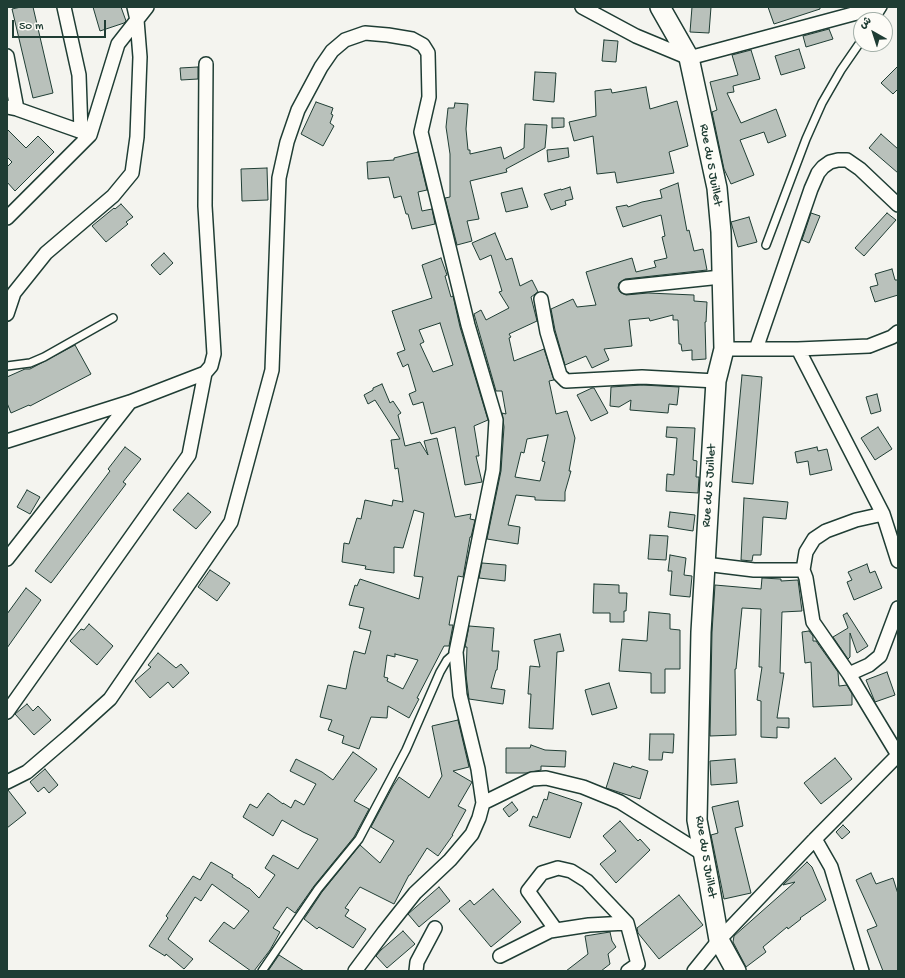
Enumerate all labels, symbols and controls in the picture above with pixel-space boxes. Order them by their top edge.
scale bar [14,12,108,38]
north arrow [853,12,893,52]
text: ش [858,15,875,32]
text: 50 m [19,20,44,34]
street label: Rue du 5 Juillet [695,123,725,207]
street label: Rue du 5 Juillet [699,444,721,528]
street label: Rue du 5 Juillet [691,815,719,899]

